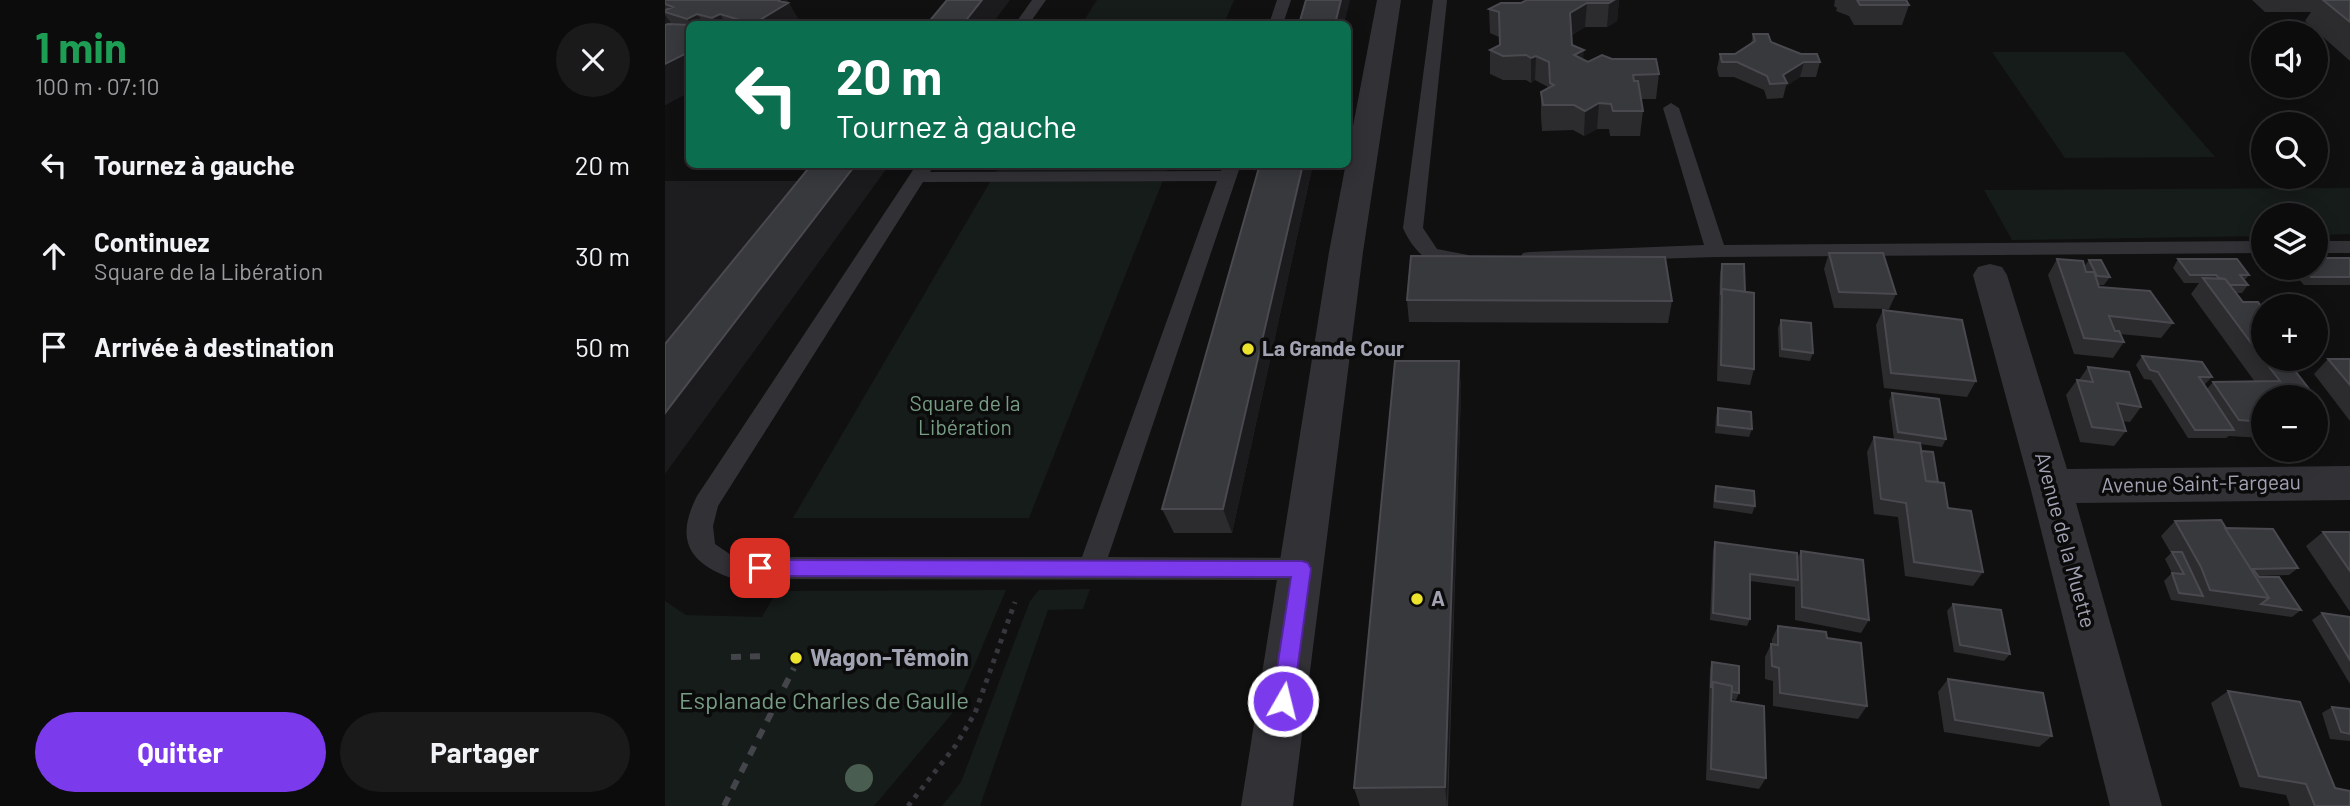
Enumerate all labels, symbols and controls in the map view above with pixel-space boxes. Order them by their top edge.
text: 1 min [35,21,127,71]
map controls [2251,21,2328,462]
button: sound [2251,21,2328,98]
button: close [556,23,630,97]
text: 20 m [836,46,942,105]
icon: left [721,49,812,140]
text: 100 m · 07:10 [35,72,159,100]
text: Tournez à gauche [836,106,1077,144]
button: search [2251,112,2328,189]
icon: left [35,146,73,184]
text: Tournez à gauche [94,149,295,180]
text: 20 m [575,149,630,180]
button: layers [2251,203,2328,280]
text: Continuez [94,226,210,257]
icon: ahead [35,237,73,275]
text: 30 m [575,240,630,271]
text: Square de la Libération [94,257,323,285]
button: + [2251,294,2328,371]
icon: arrive [35,328,73,366]
text: Arrivée à destination [94,331,334,362]
text: 50 m [575,331,630,362]
place label: La Grande Cour [1262,335,1404,360]
marker: La Grande Cour [1240,341,1256,357]
button: − [2251,385,2328,462]
park label: Square de la Libération [909,390,1021,439]
street label: Avenue de la Muette [2031,449,2102,630]
street label: Avenue Saint-Fargeau [2101,468,2301,497]
pin [730,538,790,598]
icon: arrive [741,549,779,587]
place label: A [1431,585,1445,610]
marker: A [1409,591,1425,607]
place label: Wagon-Témoin [810,642,969,671]
marker: Wagon-Témoin [788,650,804,666]
position arrow [1246,664,1320,738]
park label: Esplanade Charles de Gaulle [679,685,969,714]
button: Quitter [35,712,326,792]
button: Partager [340,712,630,792]

